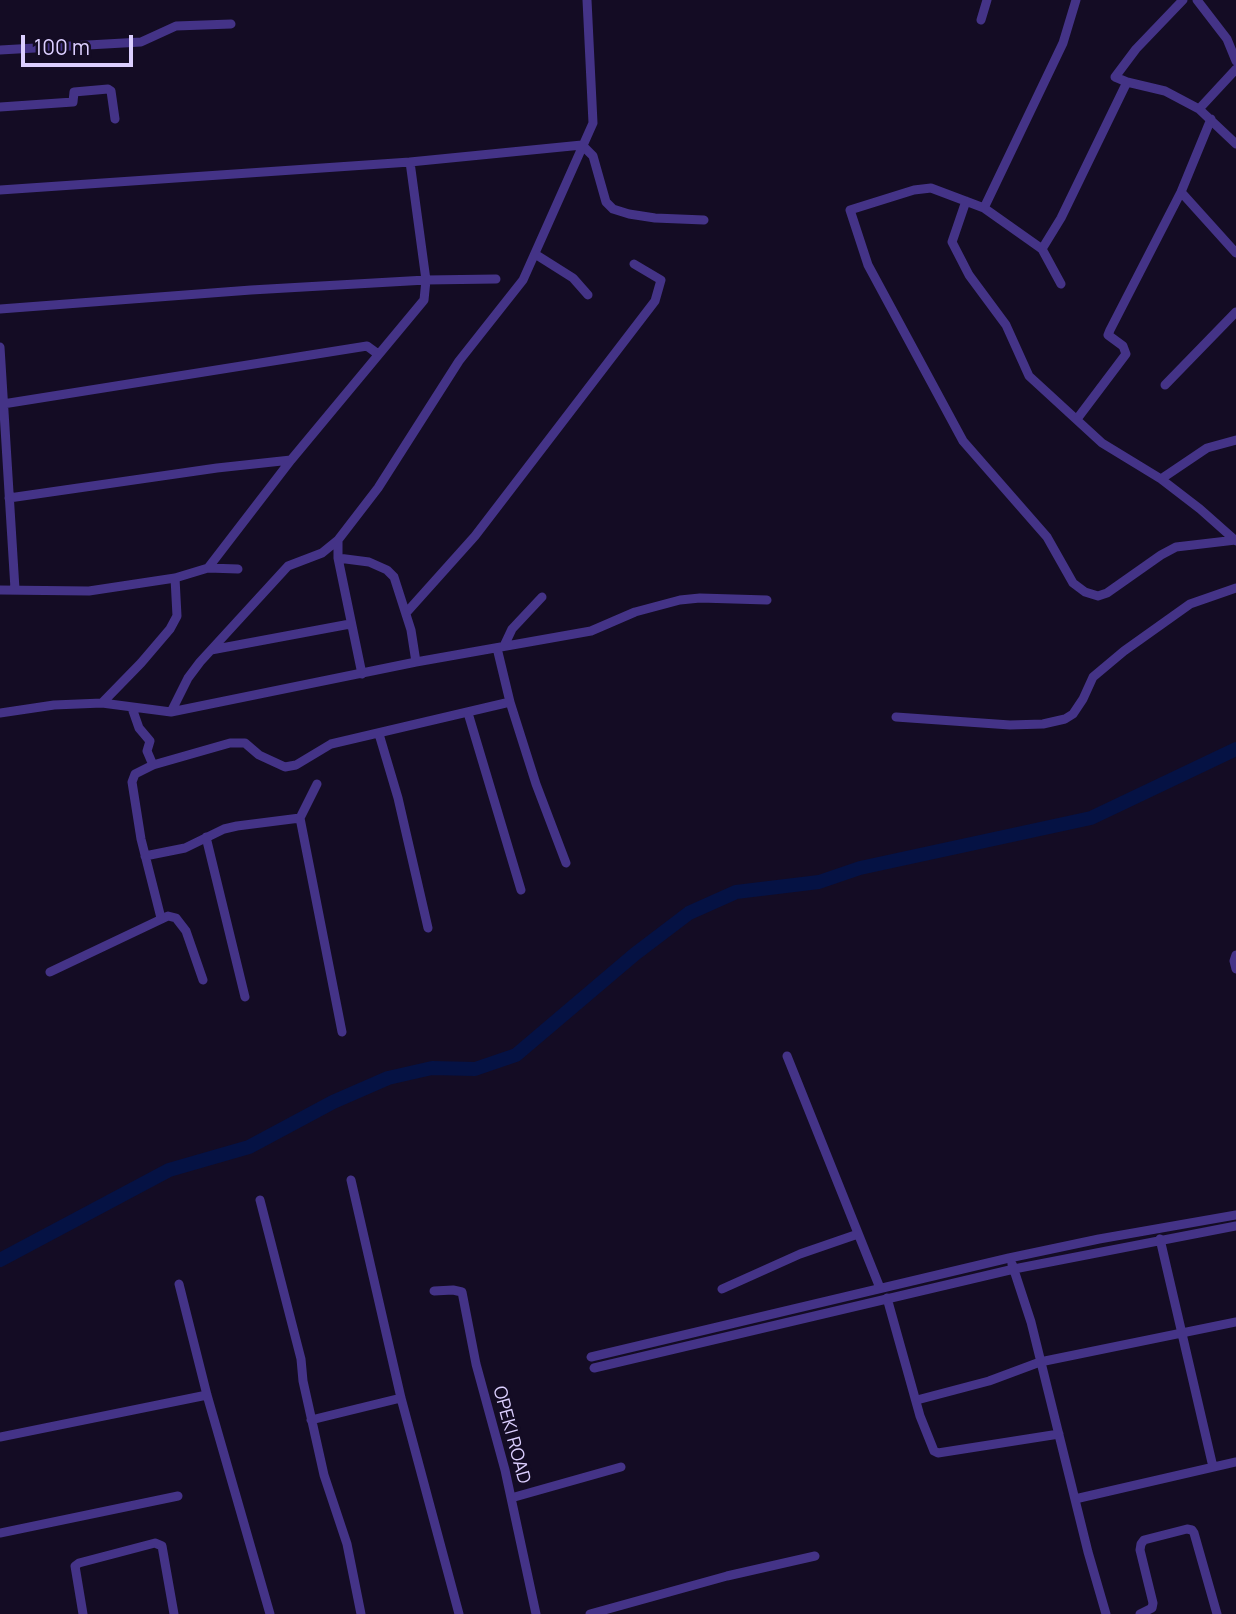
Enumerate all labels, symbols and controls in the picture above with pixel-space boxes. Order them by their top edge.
scale bar [24,21,136,65]
text: 100 m [34,33,90,61]
street label: OPEKI ROAD [488,1384,534,1486]

